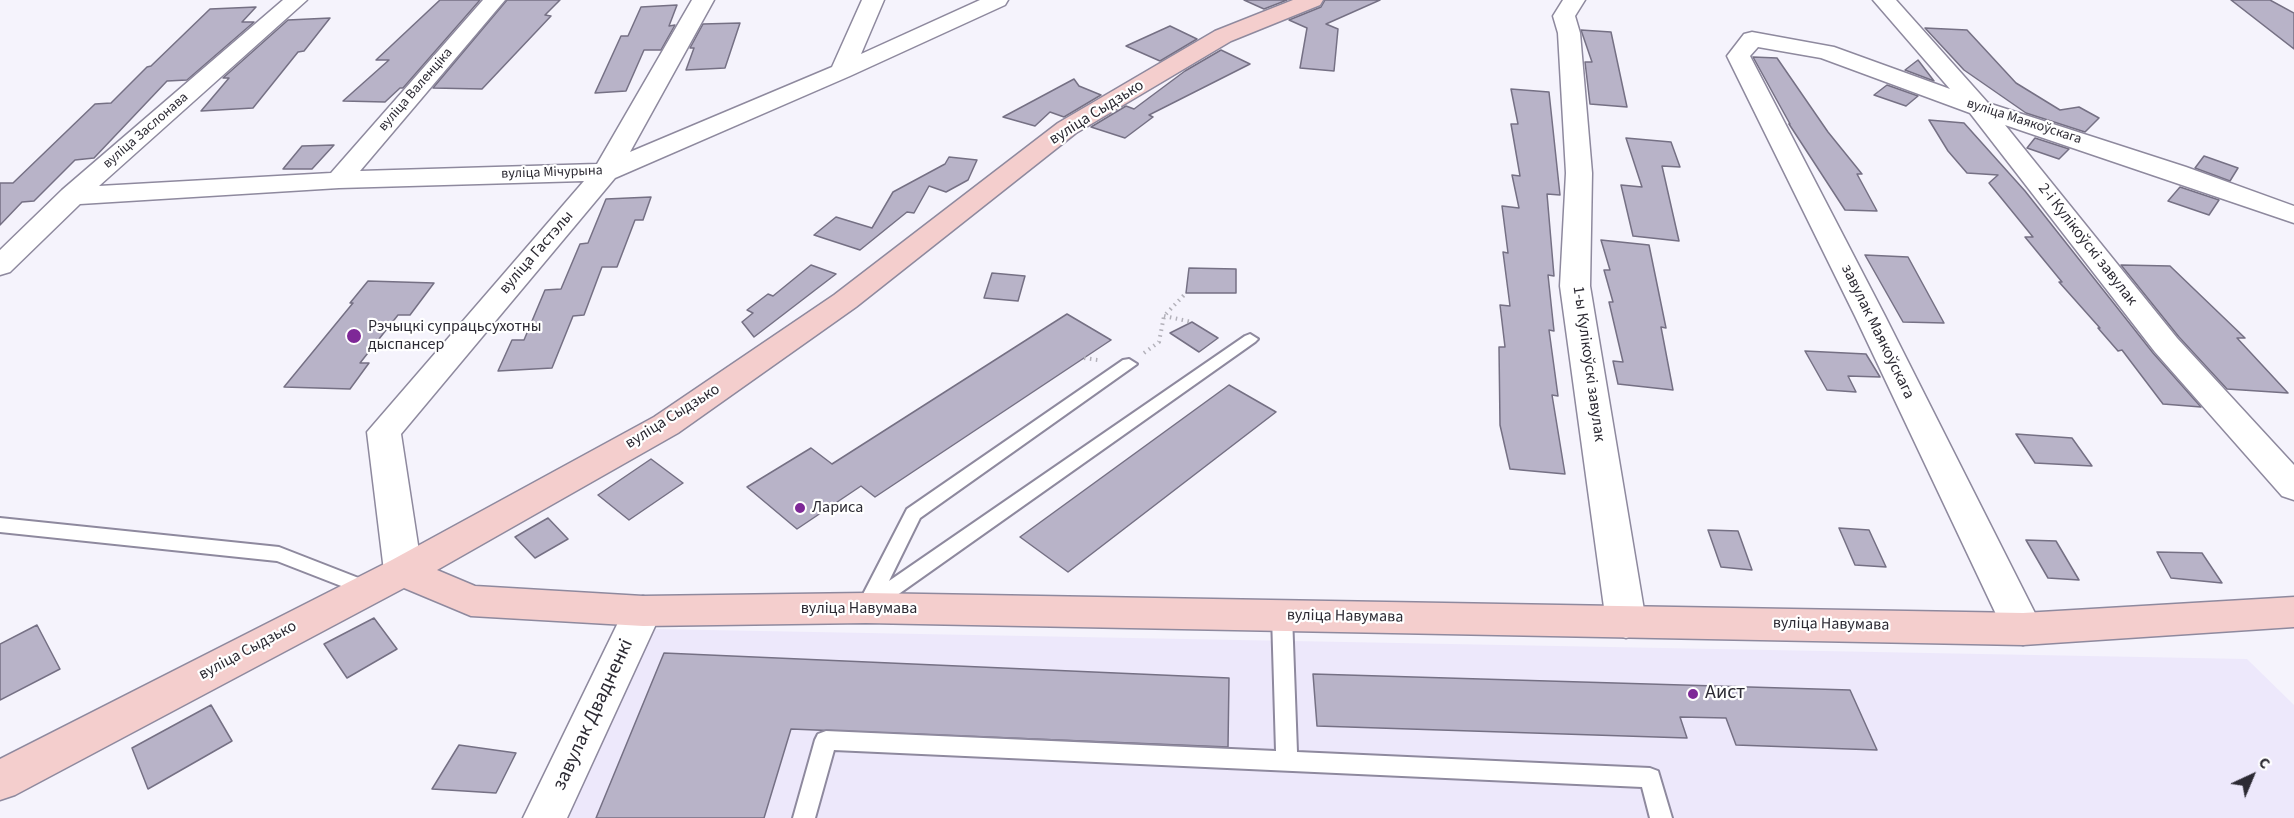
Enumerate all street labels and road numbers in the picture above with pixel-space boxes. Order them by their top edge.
street label: вуліца Валенціка [375,45,457,135]
street label: вуліца Сыдзько [1046,76,1148,150]
street label: вуліца Заслонава [100,89,192,173]
street label: вуліца Маякоўскага [1964,95,2084,149]
street label: вуліца Мічурына [501,163,603,183]
street label: 2-і Кулікоўскі завулак [2033,180,2141,310]
street label: вуліца Гастэлы [496,208,578,298]
street label: завулак Маякоўскага [1836,262,1918,402]
street label: 1-ы Кулікоўскі завулак [1568,285,1608,443]
street label: вуліца Сыдзько [622,380,724,454]
street label: вуліца Навумава [801,599,917,619]
street label: вуліца Навумава [1287,606,1403,628]
street label: вуліца Навумава [1773,614,1889,636]
street label: вуліца Сыдзько [196,617,300,685]
street label: завулак Двадненкі [548,636,640,794]

